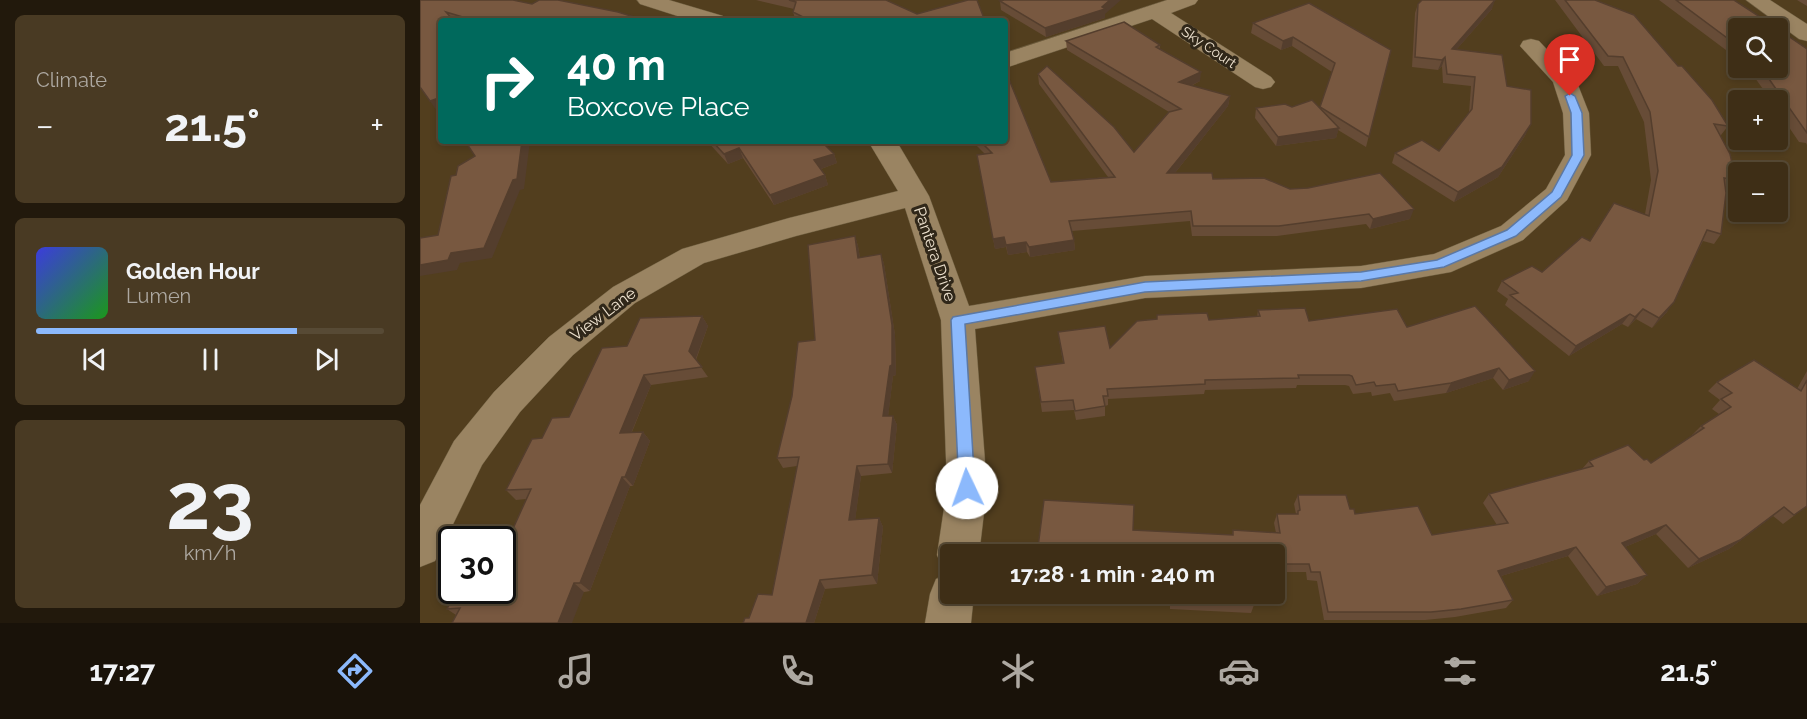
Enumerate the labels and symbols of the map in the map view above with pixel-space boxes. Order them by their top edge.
street label: Sky Court [1179,23,1240,71]
pin [1544,34,1595,96]
street label: Pantera Drive [910,204,960,304]
street label: View Lane [567,283,639,345]
position arrow [935,456,999,520]
speed limit sign: 30 [438,526,516,604]

